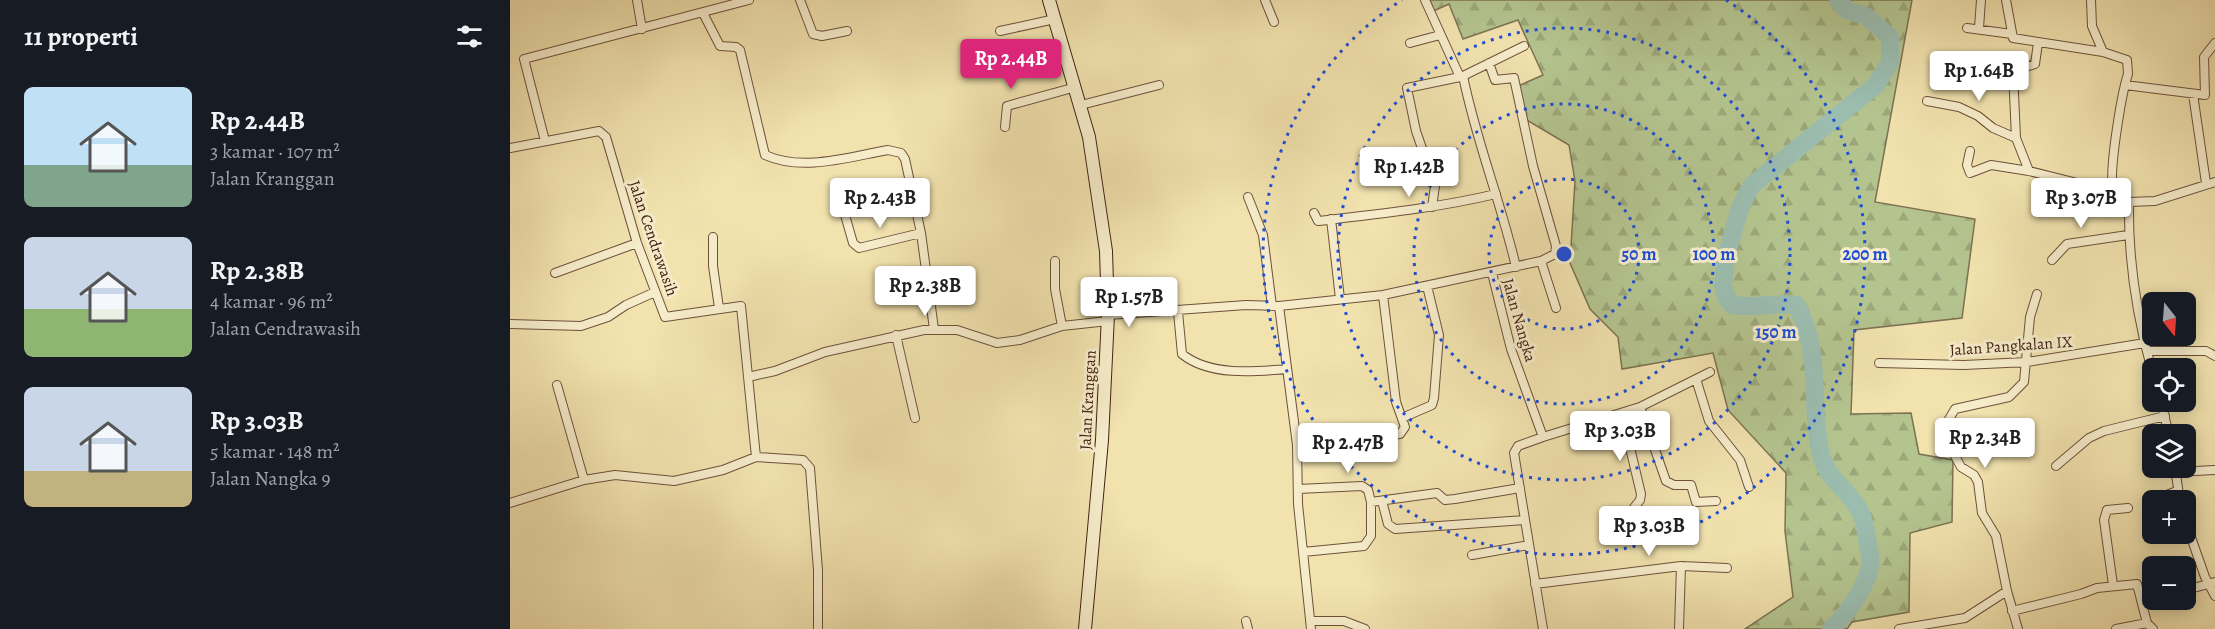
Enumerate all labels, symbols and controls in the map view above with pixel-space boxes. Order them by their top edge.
text: 11 properti [24,19,138,54]
icon: filters [453,20,486,53]
pin: Rp 2.44B [949,39,1073,90]
text: Rp 2.44B [974,45,1048,72]
pin: Rp 1.64B [1917,51,2041,102]
text: Rp 1.64B [1944,57,2014,84]
text: Rp 2.44B [210,103,305,138]
icon: home [72,111,144,183]
text: 3 kamar · 107 m² [210,138,340,165]
pin: Rp 1.42B [1347,147,1471,198]
text: Rp 1.42B [1374,153,1444,180]
text: Jalan Kranggan [210,165,335,192]
street label: Jalan Cendrawasih [623,178,683,299]
pin: Rp 2.43B [818,178,942,229]
pin: Rp 3.07B [2019,178,2143,229]
text: Rp 2.43B [844,184,916,211]
text: Rp 3.07B [2045,184,2117,211]
text: 50 m [1622,242,1656,266]
text: 100 m [1693,242,1735,266]
text: 200 m [1842,242,1888,266]
centre of rings [1554,244,1574,264]
text: Rp 2.38B [210,253,304,288]
icon: home [72,261,144,333]
pin: Rp 2.38B [863,266,987,317]
text: Rp 2.38B [889,272,961,299]
street label: Jalan Nangka [1497,276,1542,365]
pin: Rp 1.57B [1067,277,1191,328]
text: Rp 1.57B [1095,283,1163,310]
text: 4 kamar · 96 m² [210,288,333,315]
north arrow [2142,292,2196,346]
map controls [2142,292,2196,610]
text: Jalan Cendrawasih [210,315,361,342]
text: 150 m [1755,320,1797,344]
street label: Jalan Pangkalan IX [1949,331,2074,361]
street label: Jalan Kranggan [1074,349,1102,450]
button: locate [2142,358,2196,412]
text: Rp 3.03B [210,403,304,438]
icon: home [72,411,144,483]
pin: Rp 3.03B [1558,411,1682,462]
text: Rp 3.03B [1584,417,1656,444]
pin: Rp 2.34B [1923,418,2047,469]
pin: Rp 2.47B [1286,423,1410,474]
text: Rp 2.34B [1949,424,2021,451]
button: layers [2142,424,2196,478]
text: Rp 2.47B [1312,429,1384,456]
text: 5 kamar · 148 m² [210,438,340,465]
text: Jalan Nangka 9 [210,465,331,492]
button: + [2142,490,2196,544]
pin: Rp 3.03B [1587,506,1711,557]
text: Rp 3.03B [1613,512,1685,539]
button: − [2142,556,2196,610]

